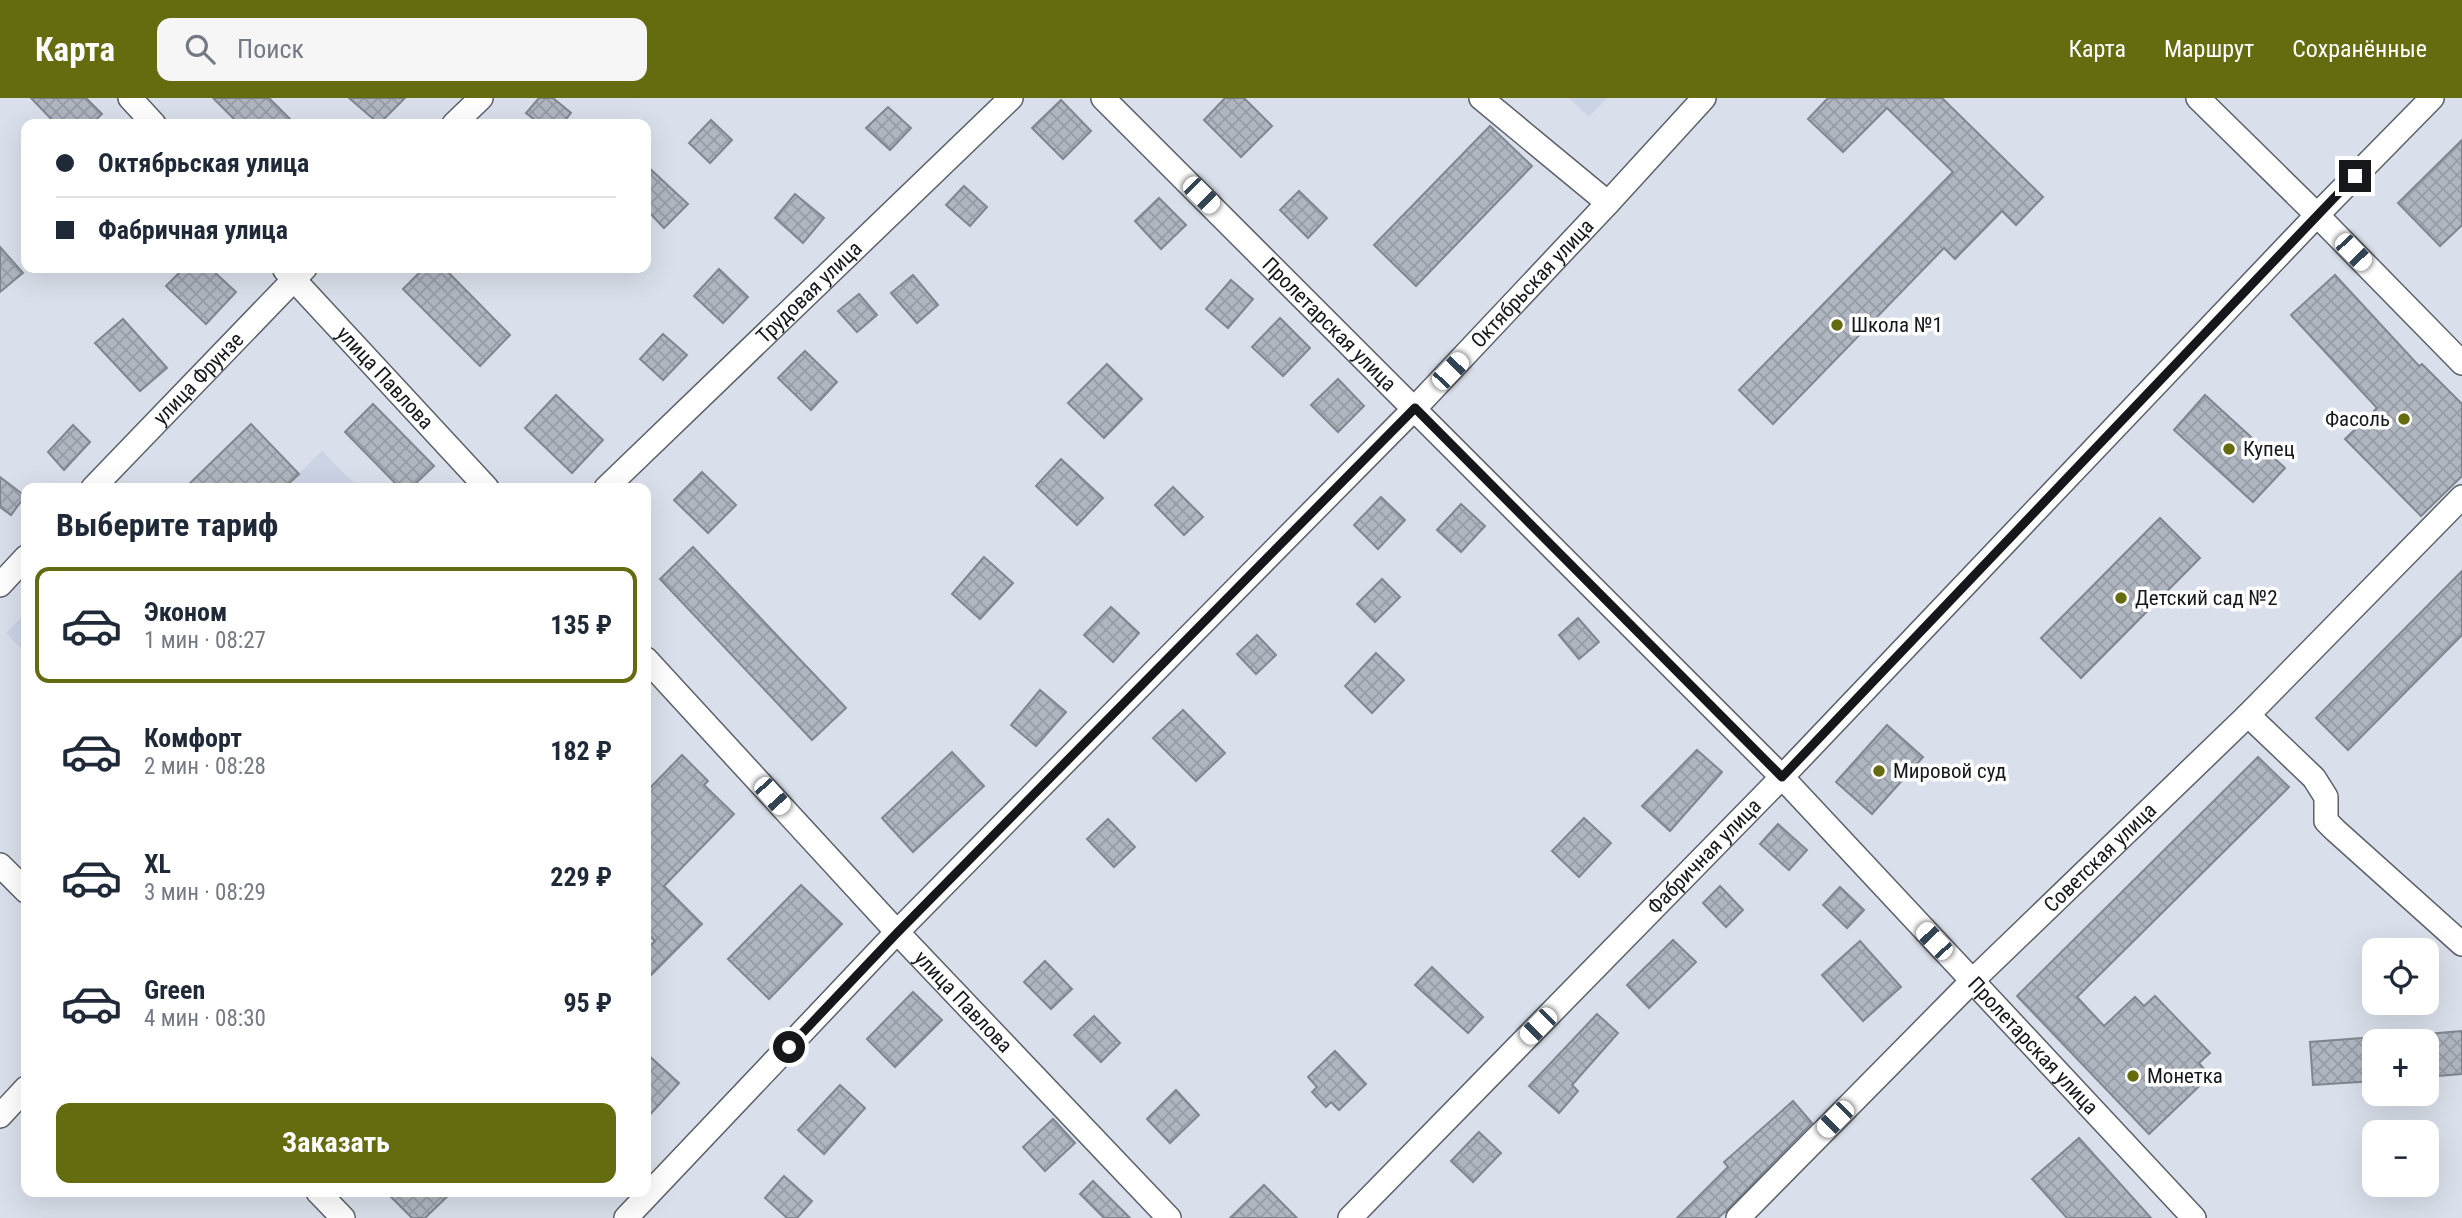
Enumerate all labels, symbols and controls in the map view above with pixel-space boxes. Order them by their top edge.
search box [157,18,647,81]
text: Карта [35,30,115,69]
icon: search [181,30,219,68]
text: Поиск [237,34,304,64]
text: Карта [2069,35,2126,63]
text: Маршрут [2164,35,2254,63]
text: Сохранённые [2292,35,2427,63]
text: Октябрьская улица [98,148,309,178]
route end [2339,160,2371,192]
car [1179,173,1224,217]
street label: Октябрьская улица [1466,214,1599,353]
text: Фабричная улица [98,215,288,245]
car [2331,230,2376,274]
street label: Трудовая улица [752,236,867,348]
street label: Пролетарская улица [1257,252,1401,396]
place label: Школа №1 [1851,313,1943,337]
marker: Школа №1 [1829,317,1845,333]
street label: улица Павлова [332,322,438,434]
street label: улица Фрунзе [149,327,248,430]
car [1428,349,1473,393]
place label: Фасоль [2325,407,2390,431]
marker: Фасоль [2396,411,2412,427]
place label: Купец [2243,437,2295,461]
marker: Купец [2221,441,2237,457]
text: Выберите тариф [56,506,278,544]
place label: Детский сад №2 [2135,586,2278,610]
marker: Детский сад №2 [2113,590,2129,606]
icon: car [60,594,123,657]
text: Эконом [144,597,227,627]
text: 135 ₽ [550,610,612,640]
text: 1 мин · 08:27 [144,627,266,654]
icon: car [60,720,123,783]
text: Комфорт [144,723,242,753]
text: 182 ₽ [550,736,612,766]
text: 2 мин · 08:28 [144,753,266,780]
place label: Мировой суд [1893,759,2006,783]
marker: Мировой суд [1871,763,1887,779]
car [751,773,794,819]
street label: Фабричная улица [1642,794,1766,919]
street label: Советская улица [2039,798,2161,917]
icon: car [60,846,123,909]
text: XL [144,849,171,879]
text: 229 ₽ [550,862,612,892]
text: 3 мин · 08:29 [144,879,266,906]
car [1912,918,1957,964]
map controls [2362,938,2439,1197]
button: locate [2362,938,2439,1015]
street label: улица Павлова [909,946,1017,1057]
icon: car [60,972,123,1035]
street label: Пролетарская улица [1963,972,2103,1119]
text: Green [144,975,205,1005]
text: 95 ₽ [563,988,612,1018]
car [1516,1004,1561,1048]
text: 4 мин · 08:30 [144,1005,266,1032]
button: + [2362,1029,2439,1106]
route start [773,1031,805,1063]
place label: Монетка [2147,1064,2223,1088]
marker: Монетка [2125,1068,2141,1084]
car [1813,1097,1858,1141]
button: Заказать [56,1103,616,1183]
button: − [2362,1120,2439,1197]

